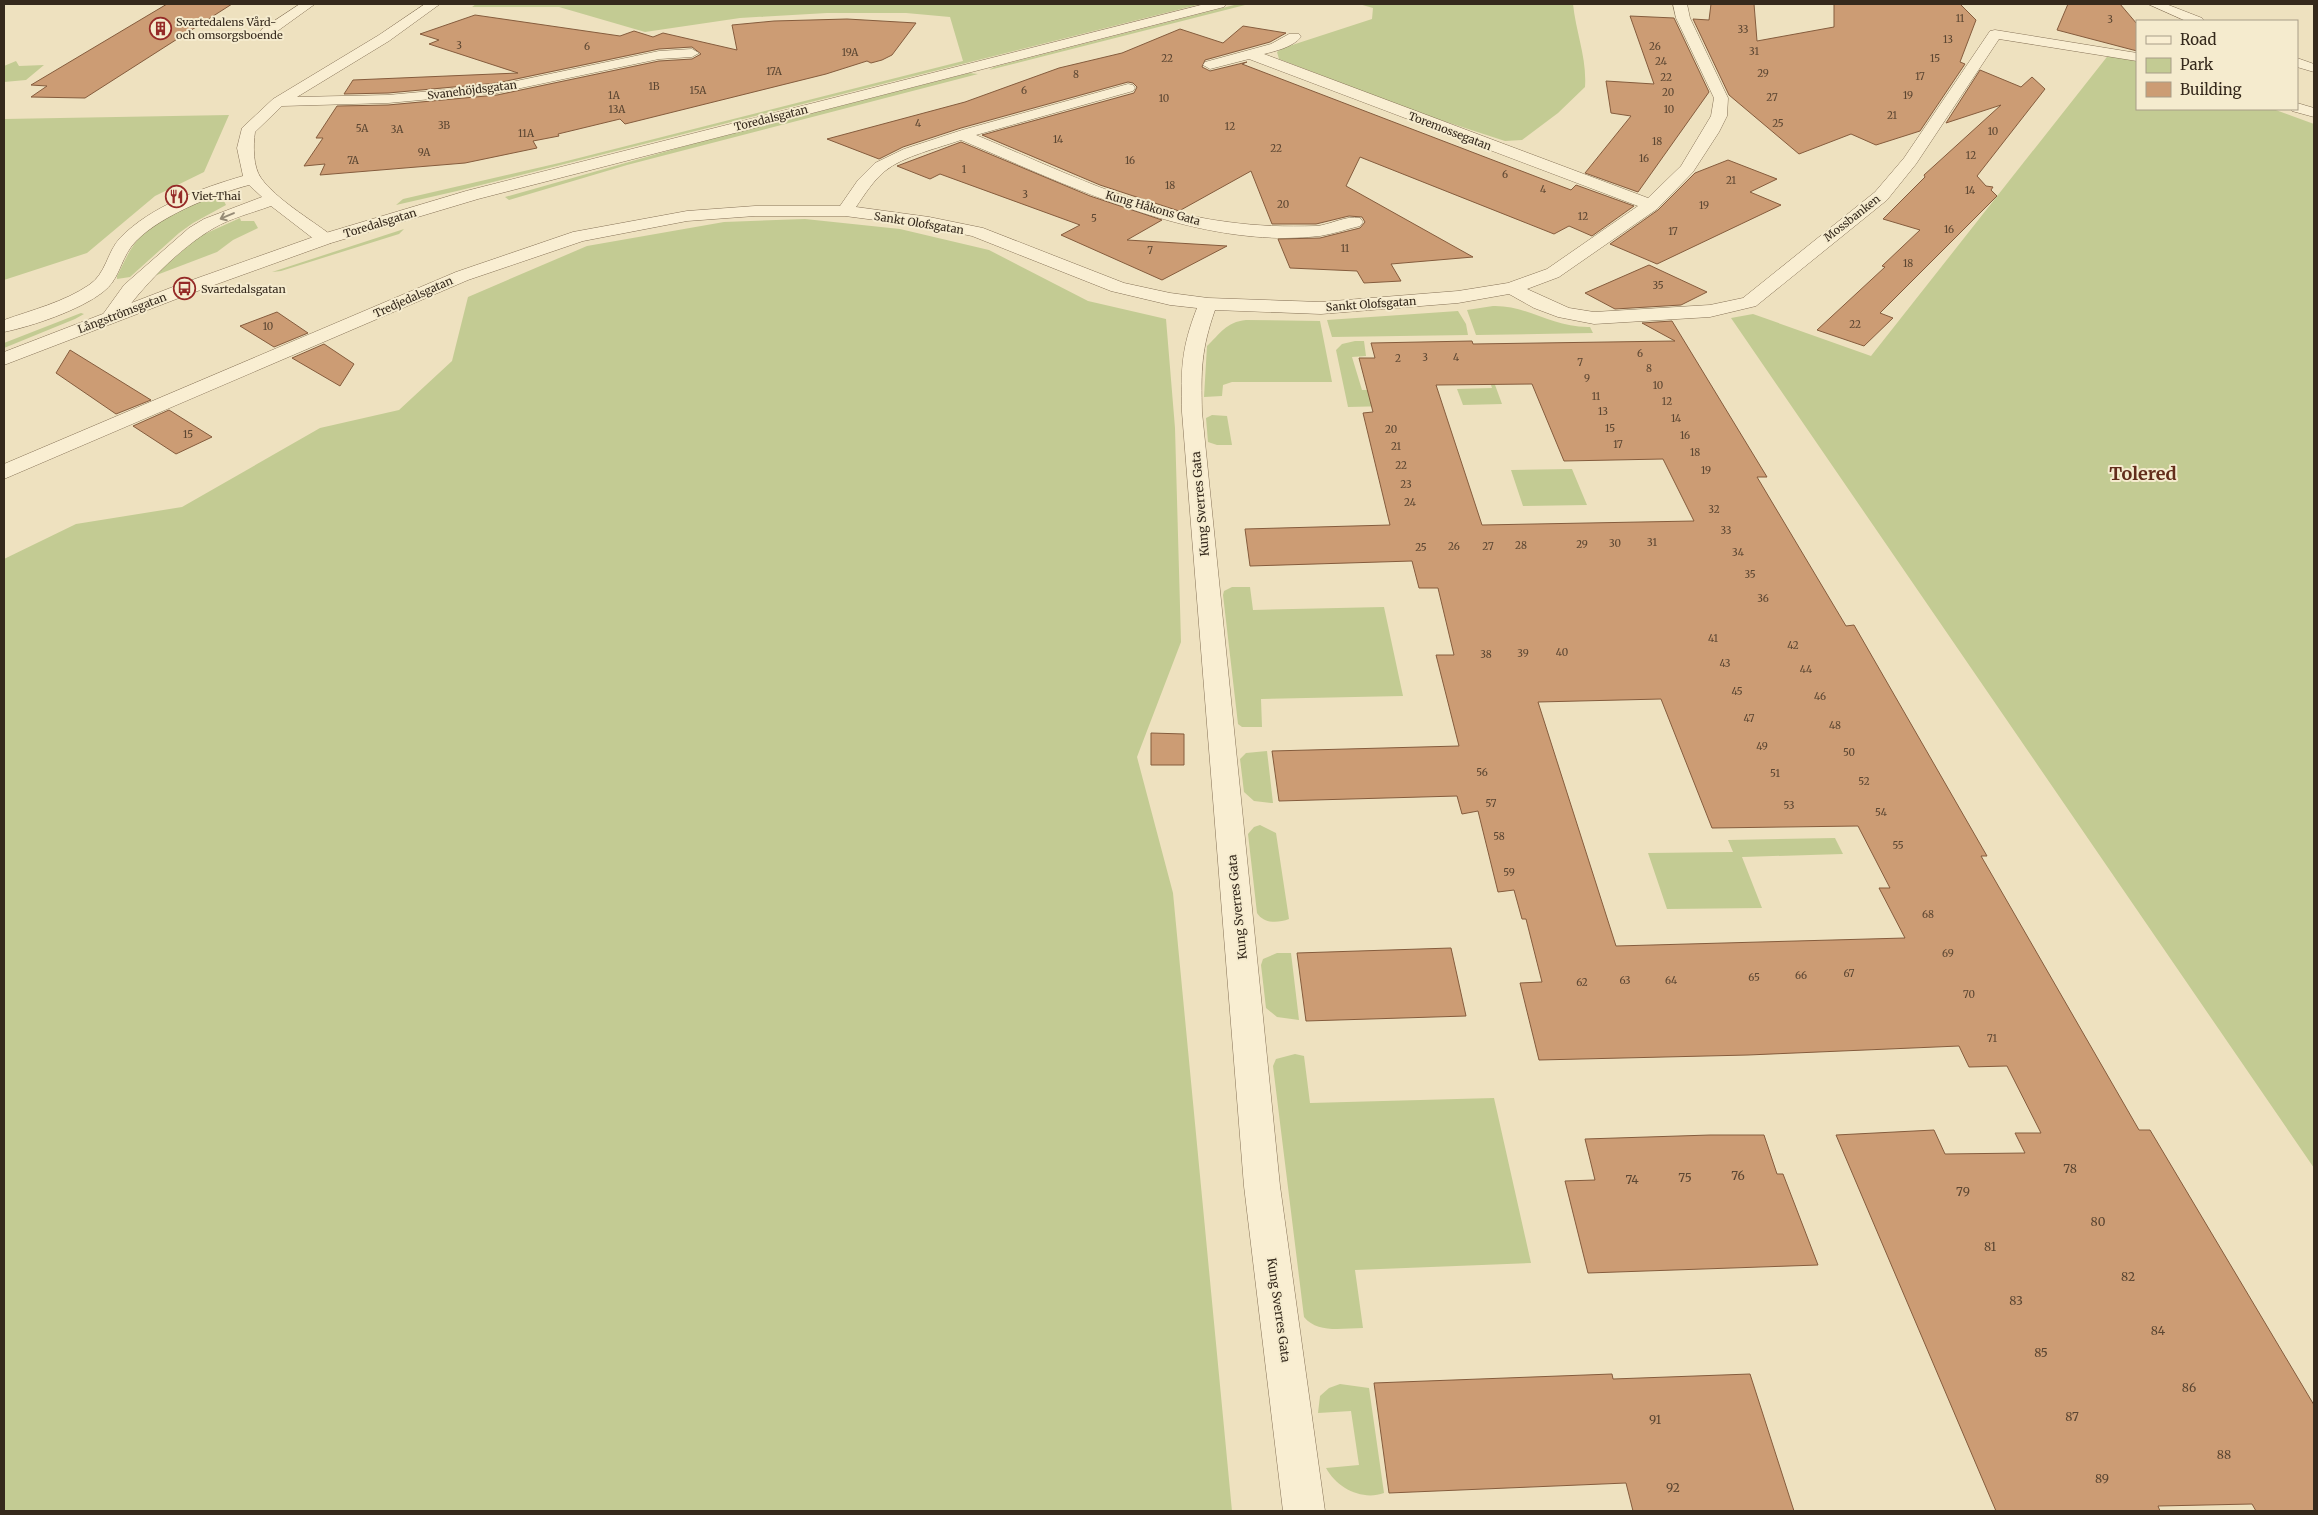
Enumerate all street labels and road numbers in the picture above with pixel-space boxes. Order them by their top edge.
street label: Svanehöjdsgatan [426,77,518,102]
street label: Toredalsgatan [733,102,810,134]
street label: Toremossegatan [1406,109,1494,154]
street label: Kung Håkons Gata [1104,188,1202,228]
street label: Mossbanken [1821,191,1883,244]
street label: Toredalsgatan [342,205,419,241]
street label: Sankt Olofsgatan [873,209,966,237]
street label: Tredjedalsgatan [371,273,455,321]
street label: Långströmsgatan [76,289,169,336]
street label: Sankt Olofsgatan [1325,294,1417,314]
street label: Kung Sverres Gata [1188,450,1212,557]
street label: Kung Sverres Gata [1224,853,1250,960]
street label: Kung Sverres Gata [1264,1257,1294,1364]

